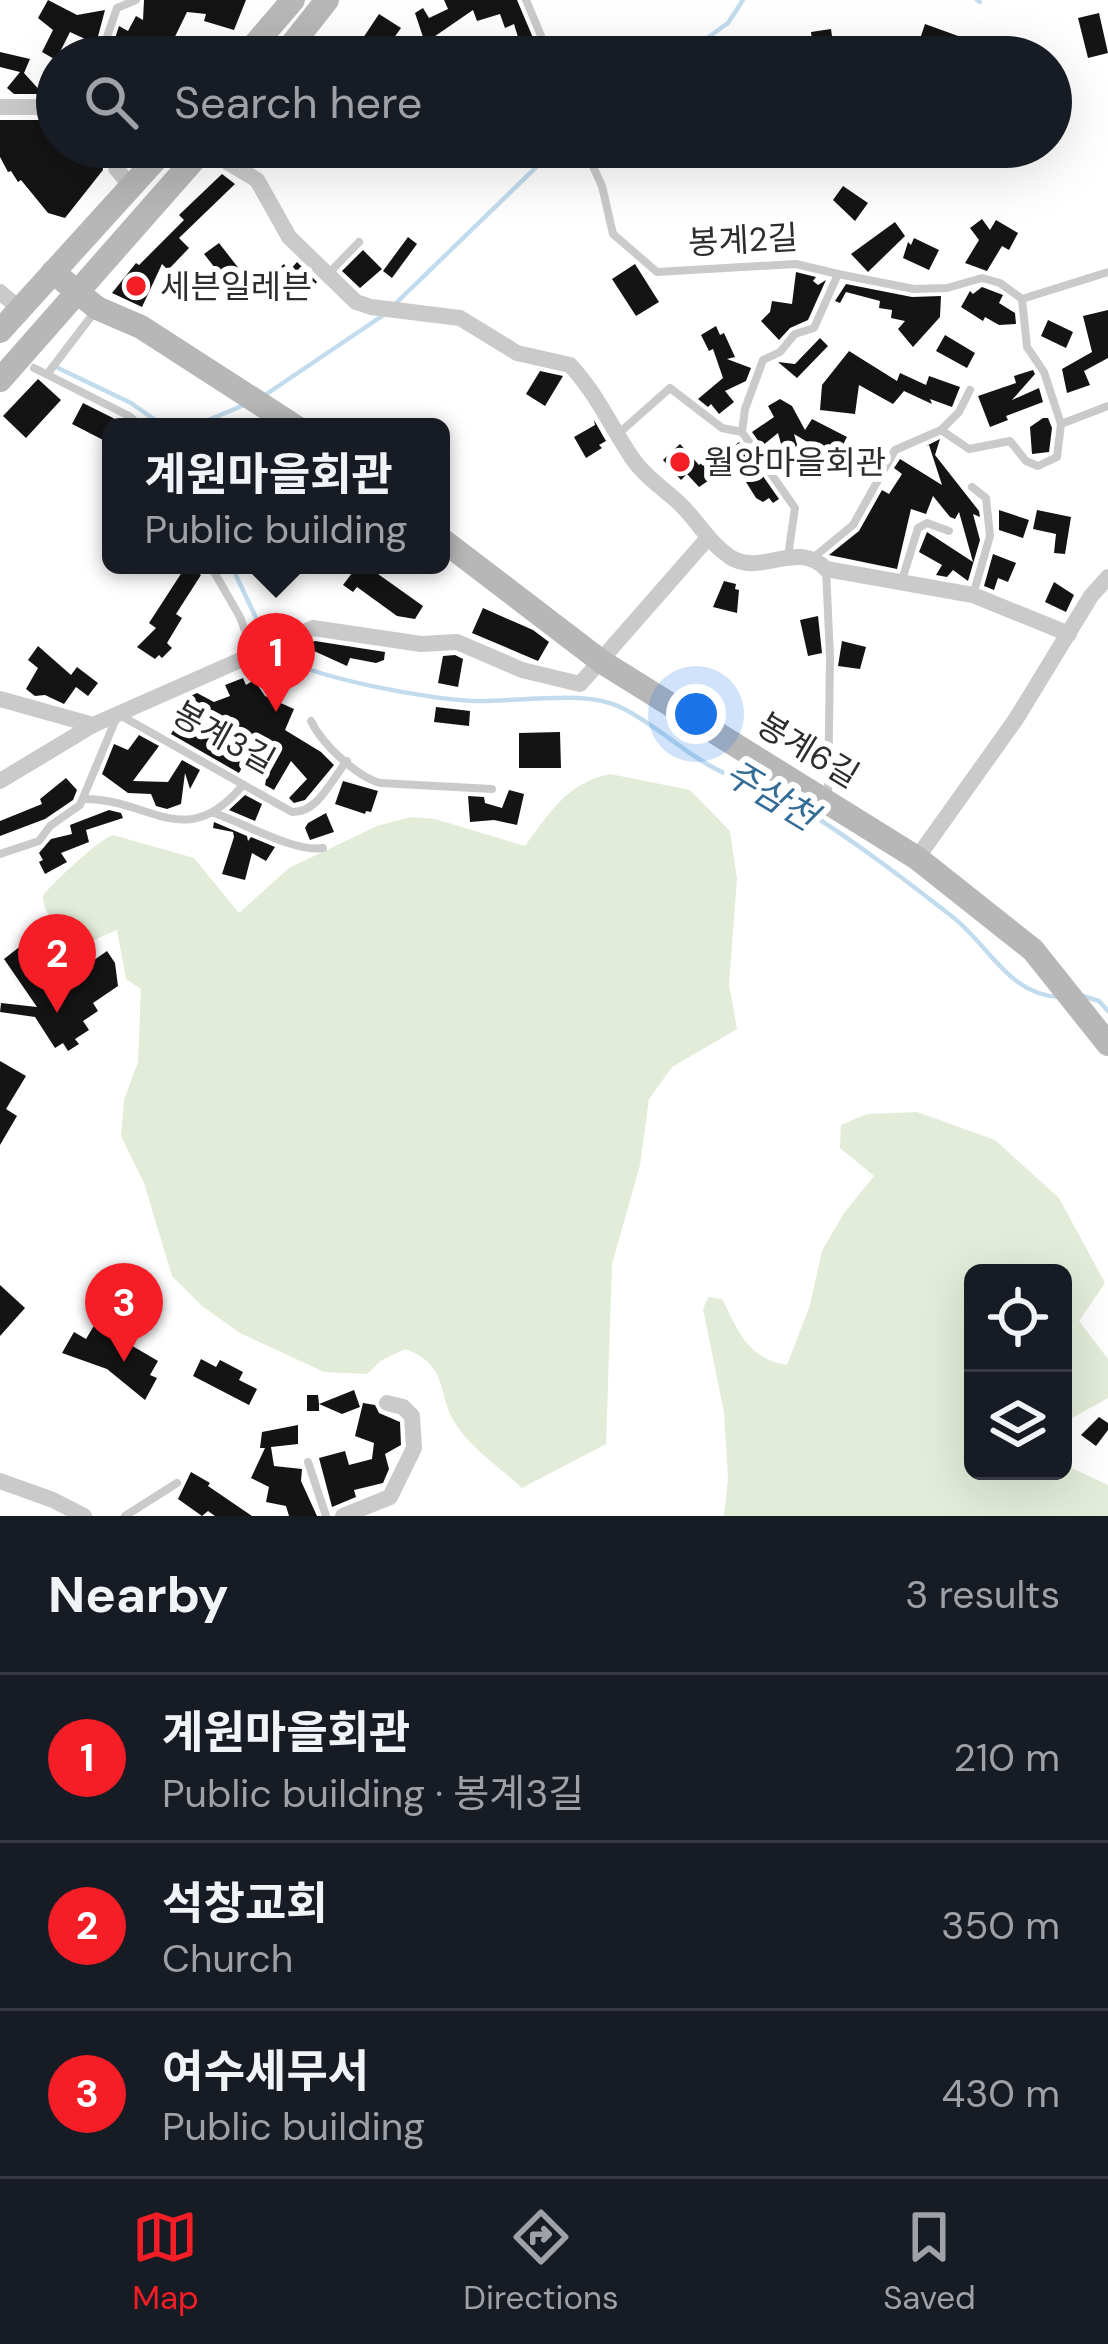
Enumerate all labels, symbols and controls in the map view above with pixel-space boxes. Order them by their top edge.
search box [36,36,1072,168]
icon: search [78,69,144,135]
text: Search here [174,73,422,132]
street label: 봉계2길 [687,216,799,264]
place label: 세븐일레븐 [160,265,312,308]
marker: 세븐일레븐 [123,273,149,299]
popup [102,418,450,574]
place label: 월앙마을회관 [704,441,886,484]
text: 계원마을회관 [145,445,393,504]
marker: 월앙마을회관 [667,449,693,475]
text: Public building [145,504,407,555]
pin: 1 [237,613,315,712]
your location [666,684,726,744]
street label: 봉계3길 [165,691,283,783]
street label: 봉계6길 [749,703,867,797]
water label: 주삼천 [716,749,829,843]
pin: 2 [18,914,96,1013]
pin: 3 [85,1263,163,1362]
map controls [964,1264,1072,1480]
button: locate [964,1264,1072,1372]
button: layers [964,1372,1072,1480]
text: Nearby [48,1561,229,1628]
text: 3 results [905,1569,1060,1620]
text: 계원마을회관 [162,1703,410,1762]
text: 1 [80,1732,94,1783]
text: 210 m [954,1732,1060,1783]
text: Public building · 봉계3길 [162,1768,584,1819]
text: 석창교회 [162,1874,328,1933]
text: 2 [76,1900,98,1951]
text: 350 m [941,1900,1060,1951]
text: Church [162,1933,293,1984]
text: 여수세무서 [162,2042,369,2101]
text: 3 [75,2068,99,2119]
text: 430 m [941,2068,1060,2119]
text: Public building [162,2101,425,2152]
tab: Map [132,2204,199,2319]
tab: Directions [463,2204,619,2319]
tab: Saved [883,2204,976,2319]

